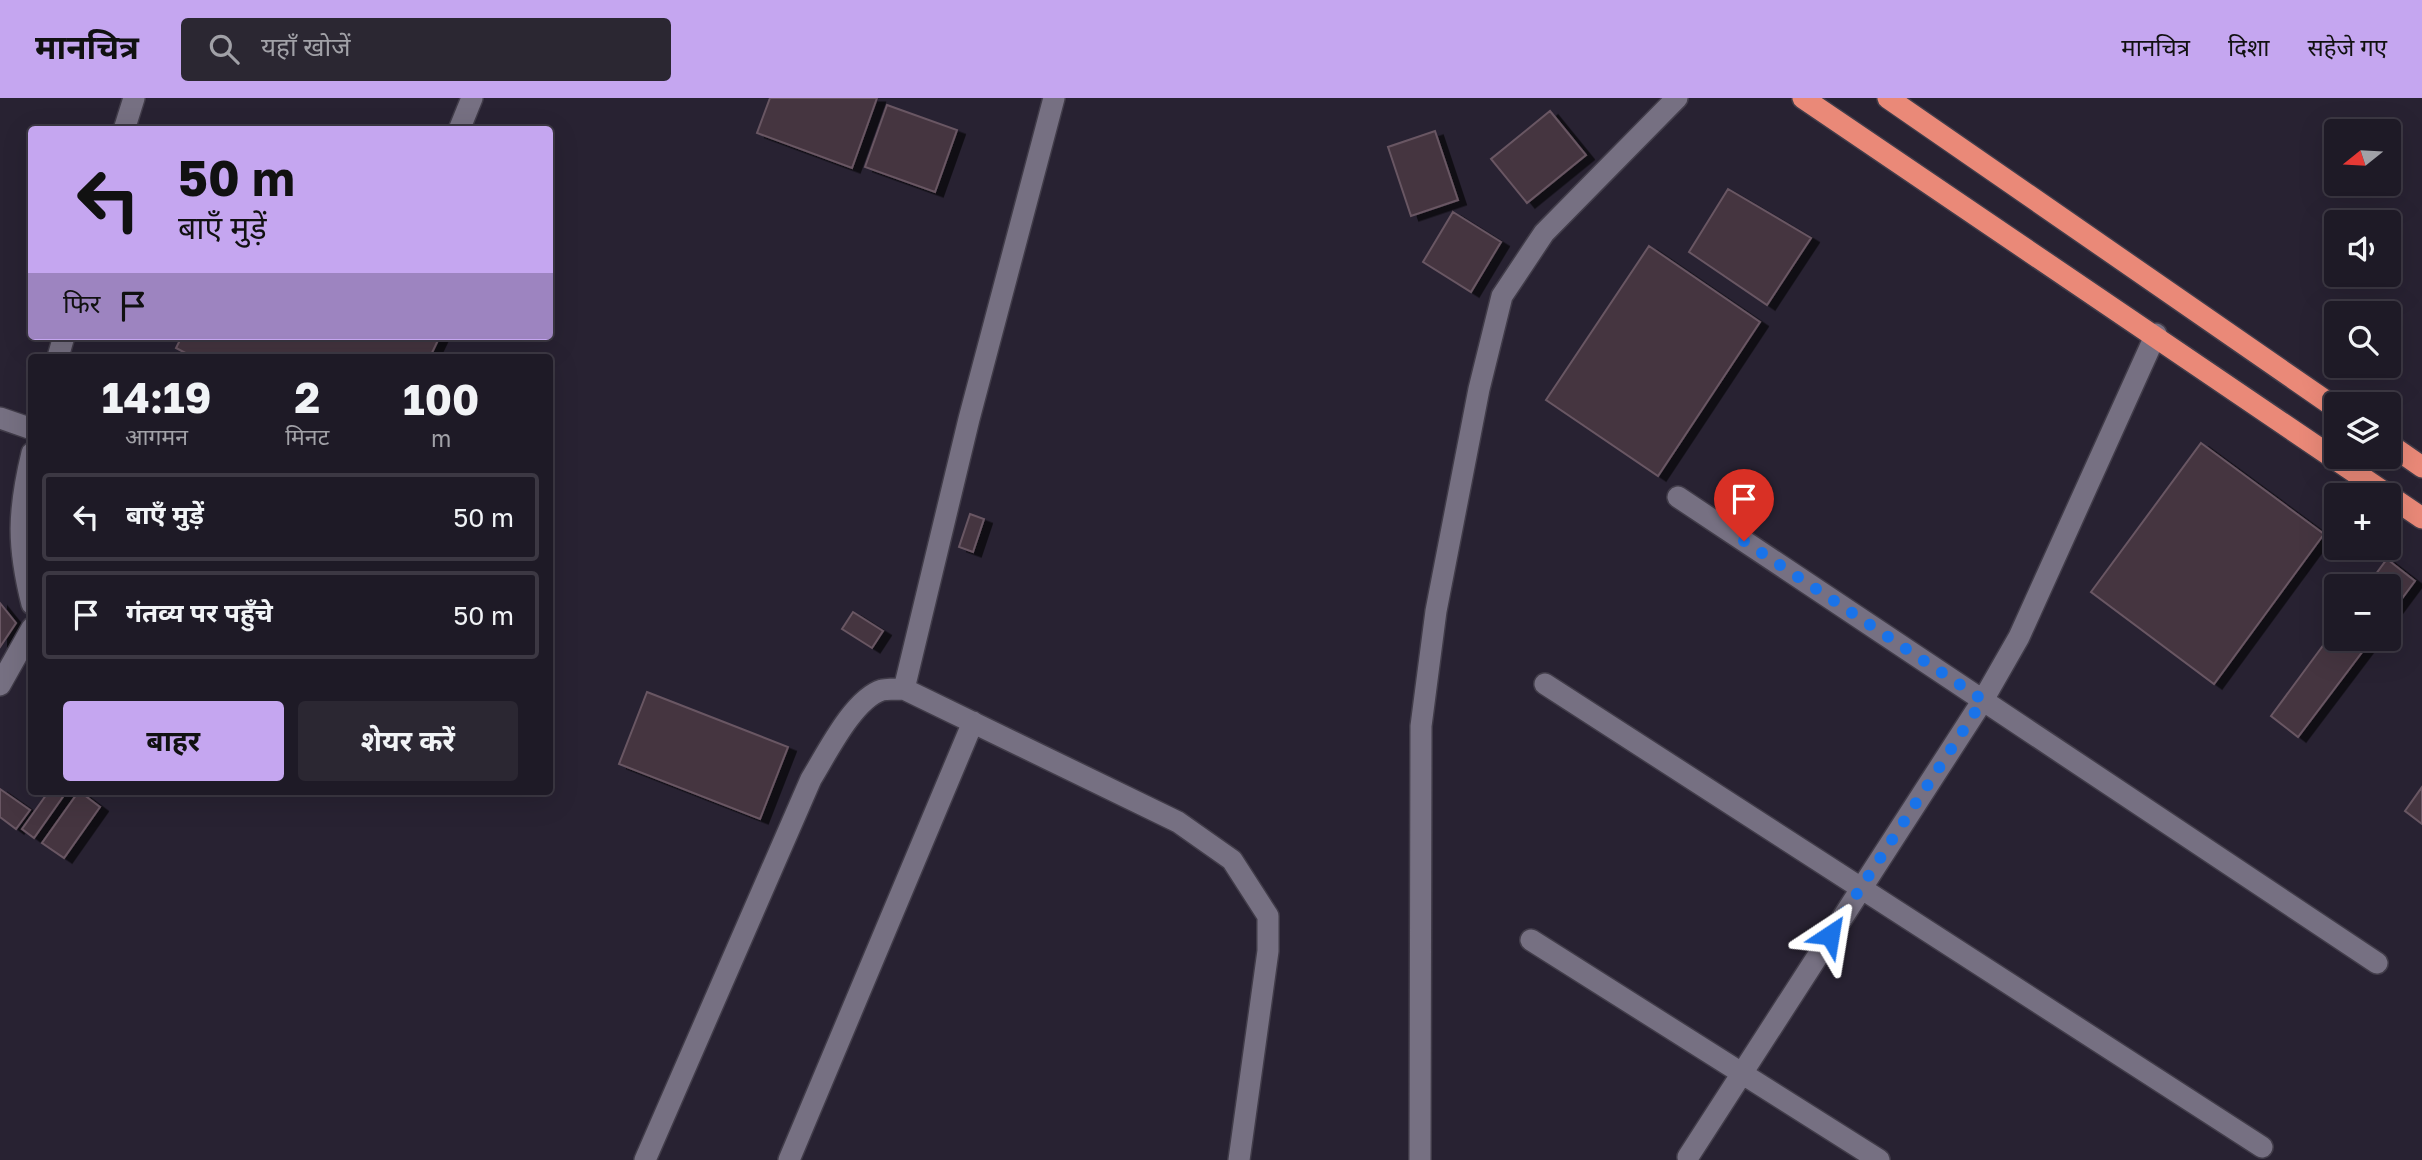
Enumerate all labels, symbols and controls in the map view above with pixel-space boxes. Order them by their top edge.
search box [181,18,671,81]
text: मानचित्र [35,27,139,66]
icon: search [205,30,243,68]
text: यहाँ खोजें [261,31,350,62]
text: मानचित्र [2121,32,2190,61]
text: दिशा [2228,32,2269,61]
text: सहेजे गए [2307,32,2387,61]
north arrow [2324,119,2401,196]
map controls [2324,119,2401,651]
text: 50 m [178,148,295,207]
icon: left [63,154,154,245]
text: बाएँ मुड़ें [178,208,267,246]
button: sound [2324,210,2401,287]
icon: arrive [114,287,152,325]
text: फिर [63,288,100,319]
button: search [2324,301,2401,378]
text: 14:19 [102,372,211,422]
text: 2 [294,372,320,422]
text: 100 [403,374,479,424]
button: layers [2324,392,2401,469]
text: आगमन [125,422,188,450]
text: मिनट [285,422,329,450]
text: m [431,424,451,452]
pin [1714,469,1774,541]
icon: arrive [1725,480,1763,518]
button: + [2324,483,2401,560]
icon: left [67,498,105,536]
text: बाएँ मुड़ें [126,499,204,530]
text: 50 m [453,502,514,533]
button: − [2324,574,2401,651]
icon: arrive [67,596,105,634]
text: गंतव्य पर पहुँचे [126,597,273,628]
text: 50 m [453,600,514,631]
button: बाहर [63,701,284,781]
button: शेयर करें [298,701,518,781]
position arrow [1793,898,1867,972]

